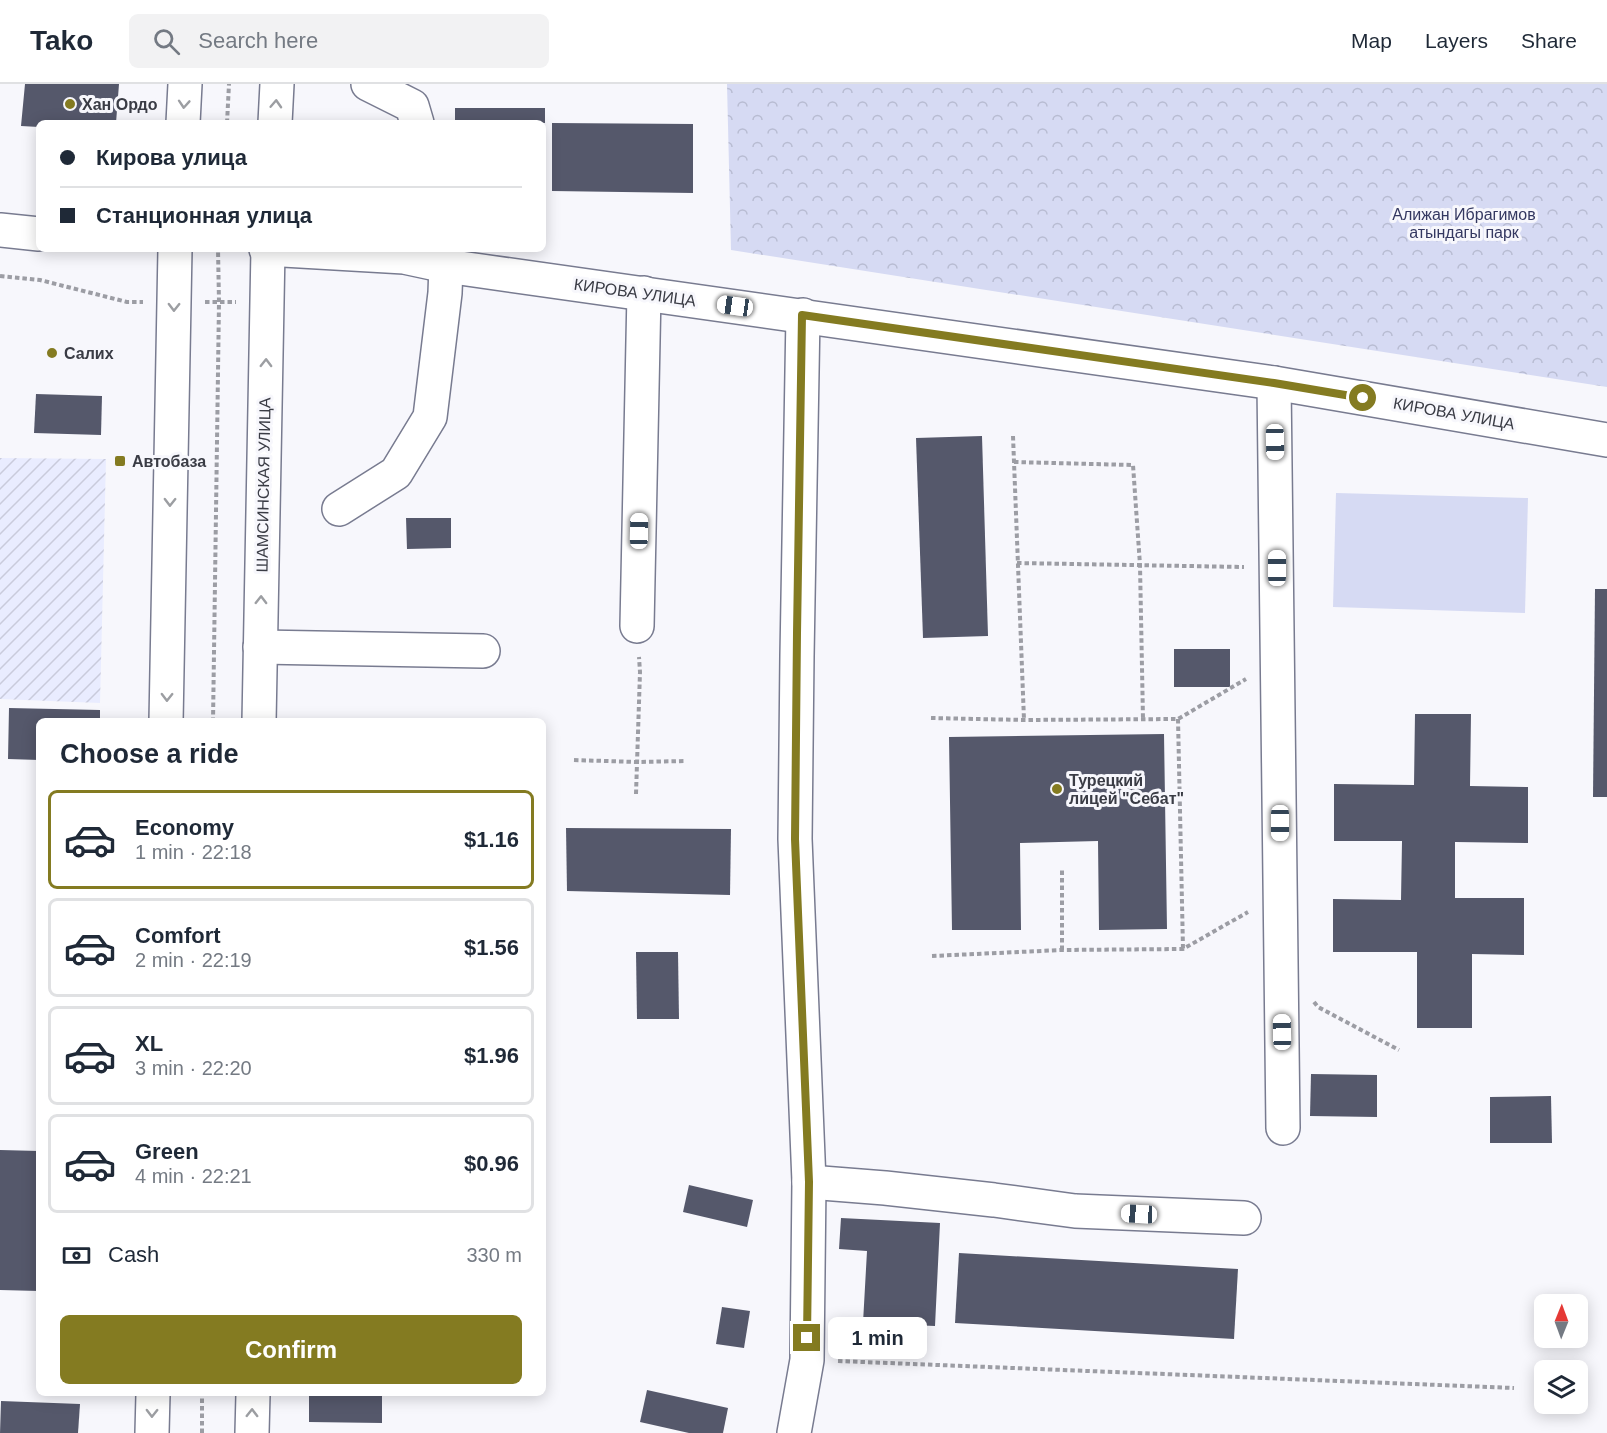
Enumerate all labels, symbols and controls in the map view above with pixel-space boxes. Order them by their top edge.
search box [129,14,549,68]
text: Tako [30,25,93,56]
icon: search [150,25,183,58]
text: Search here [198,28,318,53]
text: Map [1351,29,1392,52]
text: Layers [1425,29,1488,52]
text: Share [1521,29,1577,52]
place label: Хан Ордо [82,96,158,113]
marker: Хан Ордо [63,97,77,111]
one-way arrow [178,99,191,108]
one-way arrow [270,99,283,108]
text: Кирова улица [96,145,247,170]
text: Станционная улица [96,203,312,228]
park label: Алижан Ибрагимов атындагы парк [1392,206,1536,241]
street label: КИРОВА УЛИЦА [573,276,697,310]
car [716,295,754,317]
one-way arrow [168,303,181,312]
place label: Салих [64,345,114,362]
marker: Салих [45,346,59,360]
one-way arrow [260,359,272,368]
route start [1349,384,1376,411]
street label: КИРОВА УЛИЦА [1392,394,1516,433]
street label: ШАМСИНСКАЯ УЛИЦА [253,397,274,573]
car [1266,424,1284,460]
place label: Автобаза [132,453,206,470]
marker: Автобаза [113,454,127,468]
one-way arrow [164,498,177,507]
car [630,513,648,549]
car [1268,550,1286,586]
one-way arrow [255,596,267,605]
one-way arrow [160,693,173,702]
text: Choose a ride [60,739,239,769]
place label: Турецкий лицей "Себат" [1069,772,1184,807]
marker: Турецкий лицей "Себат" [1050,782,1064,796]
car [1271,805,1289,841]
icon: car [63,813,117,867]
text: Economy [135,815,234,840]
text: $1.16 [464,827,519,852]
text: 1 min · 22:18 [135,841,252,863]
icon: car [63,921,117,975]
text: Comfort [135,923,221,948]
text: $1.56 [464,935,519,960]
text: 2 min · 22:19 [135,949,252,971]
car [1273,1014,1291,1050]
icon: car [63,1029,117,1083]
text: XL [135,1031,163,1056]
text: $1.96 [464,1043,519,1068]
text: 3 min · 22:20 [135,1057,252,1079]
icon: car [63,1137,117,1191]
text: Green [135,1139,199,1164]
text: $0.96 [464,1151,519,1176]
text: 4 min · 22:21 [135,1165,252,1187]
car [1121,1204,1157,1224]
icon: cash [60,1239,93,1272]
text: Cash [108,1242,159,1267]
text: 330 m [466,1244,522,1266]
north arrow [1534,1294,1588,1348]
map controls [1534,1294,1588,1414]
button: Confirm [60,1315,522,1384]
callout: 1 min [828,1317,927,1359]
route end [793,1324,820,1351]
text: 1 min [851,1327,904,1349]
button: layers [1534,1360,1588,1414]
one-way arrow [146,1409,158,1418]
one-way arrow [246,1409,258,1418]

